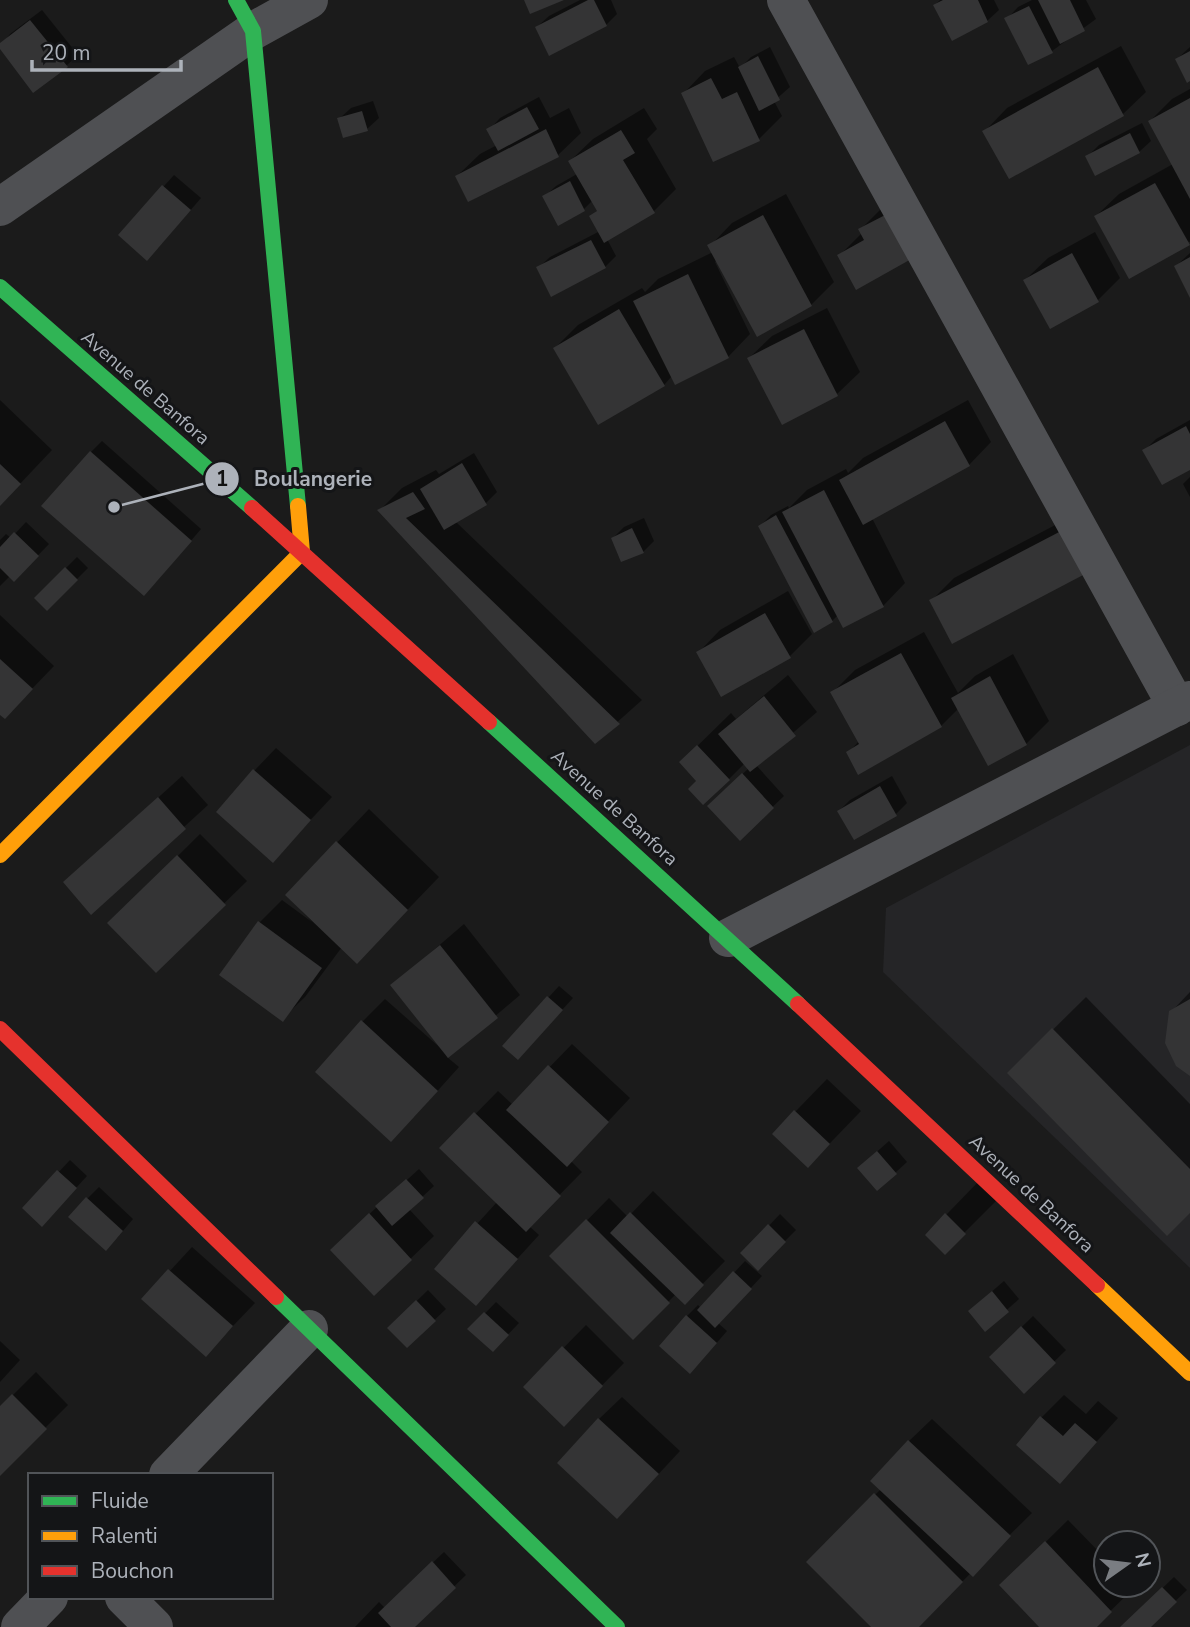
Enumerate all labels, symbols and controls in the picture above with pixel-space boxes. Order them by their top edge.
scale bar [32,28,180,72]
text: 20 m [42,39,91,67]
street label: Avenue de Banfora [75,325,215,451]
callout: Boulangerie [205,458,386,500]
text: 1 [216,465,228,493]
text: Boulangerie [254,465,372,493]
street label: Avenue de Banfora [545,744,683,872]
street label: Avenue de Banfora [963,1129,1100,1259]
legend [28,1473,273,1599]
text: Fluide [91,1487,149,1515]
text: Ralenti [91,1522,158,1550]
north arrow [1092,1529,1162,1599]
text: N [1128,1550,1157,1570]
text: Bouchon [91,1557,174,1585]

